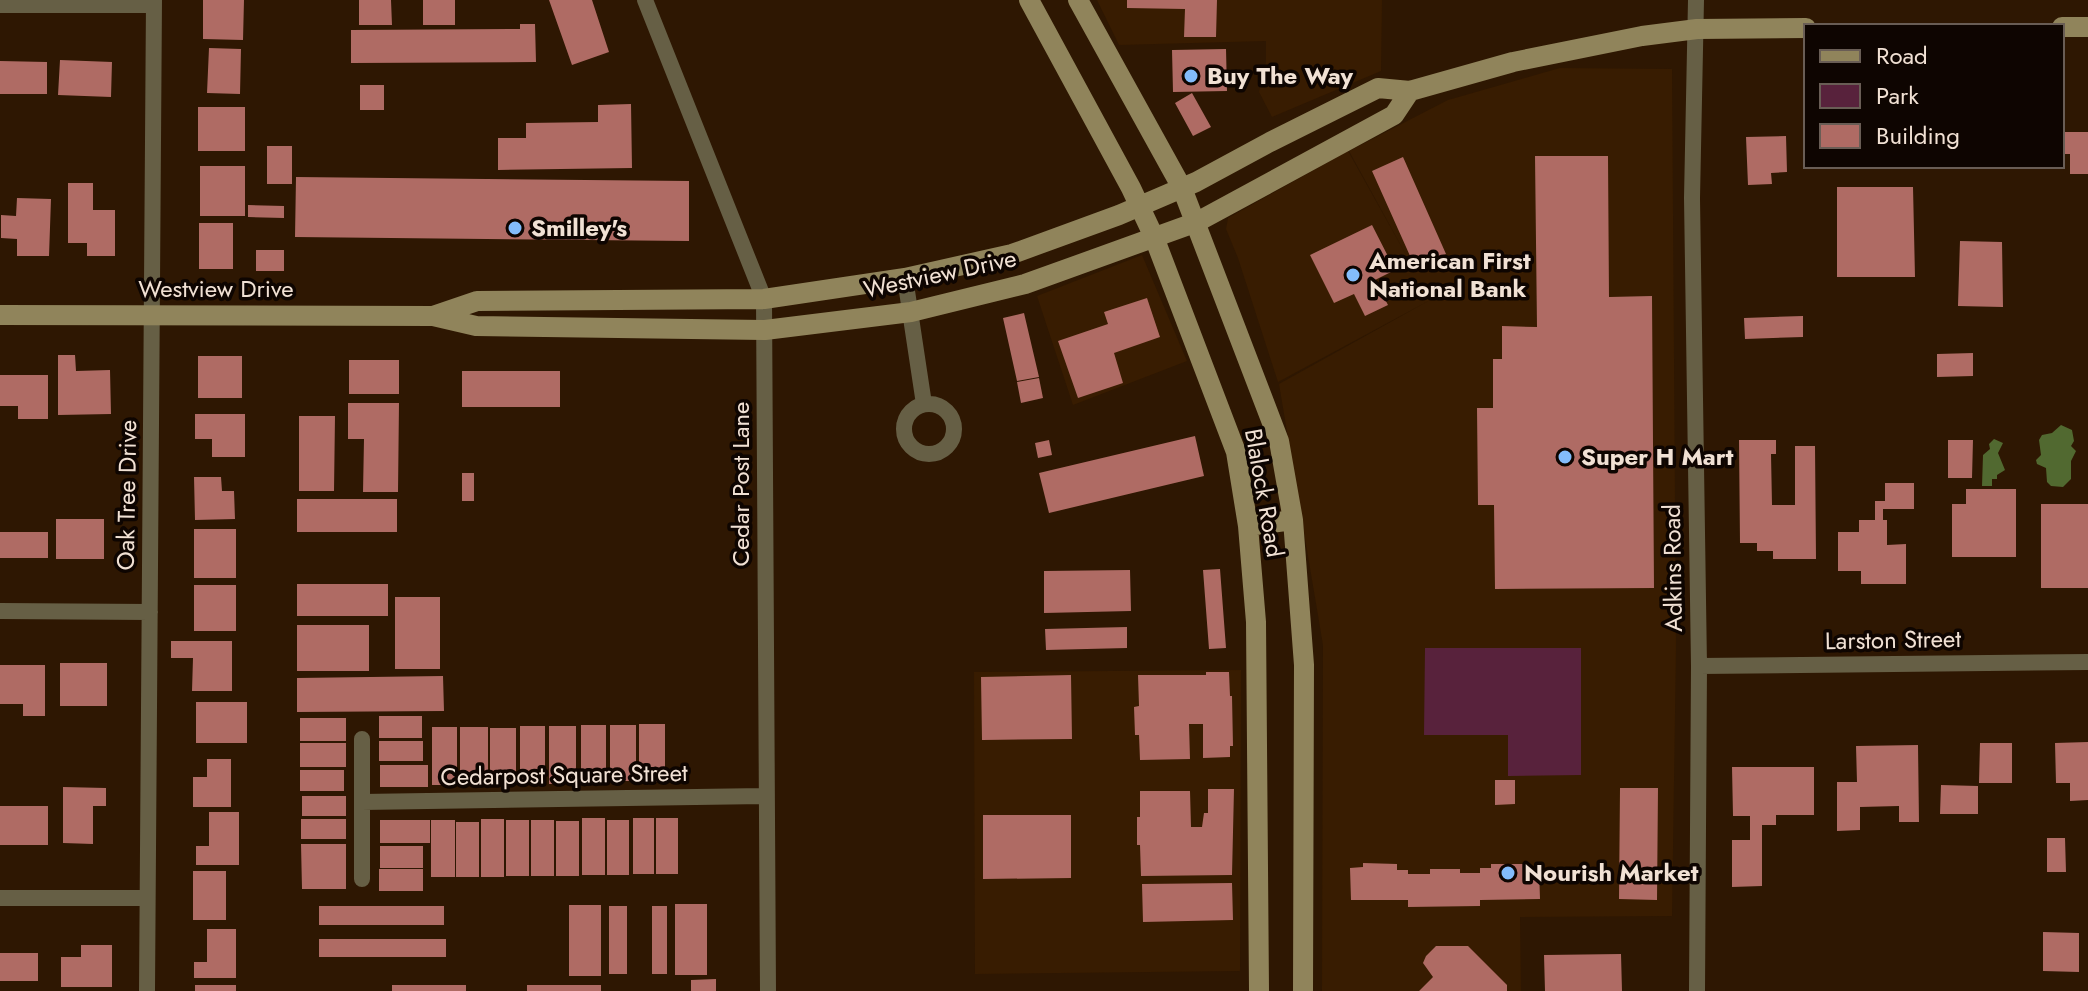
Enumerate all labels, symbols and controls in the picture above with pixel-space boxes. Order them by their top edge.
legend [1804,24,2064,168]
text: Road [1876,38,1928,73]
place label: Buy The Way [1207,58,1353,93]
marker: Buy The Way [1182,67,1200,85]
text: Park [1876,78,1919,113]
text: Building [1876,118,1960,153]
place label: Smilley's [531,210,627,245]
marker: Smilley's [506,219,524,237]
street label: Westview Drive [860,240,1019,307]
place label: American First National Bank [1368,243,1531,306]
marker: American First National Bank [1344,266,1362,284]
street label: Westview Drive [138,271,294,306]
street label: Cedar Post Lane [723,402,758,566]
street label: Oak Tree Drive [108,419,145,571]
street label: Blalock Road [1236,426,1293,560]
place label: Super H Mart [1581,439,1734,474]
marker: Super H Mart [1556,448,1574,466]
street label: Adkins Road [1654,504,1691,632]
street label: Larston Street [1825,621,1962,658]
street label: Cedarpost Square Street [440,755,688,794]
place label: Nourish Market [1524,855,1699,890]
marker: Nourish Market [1499,864,1517,882]

